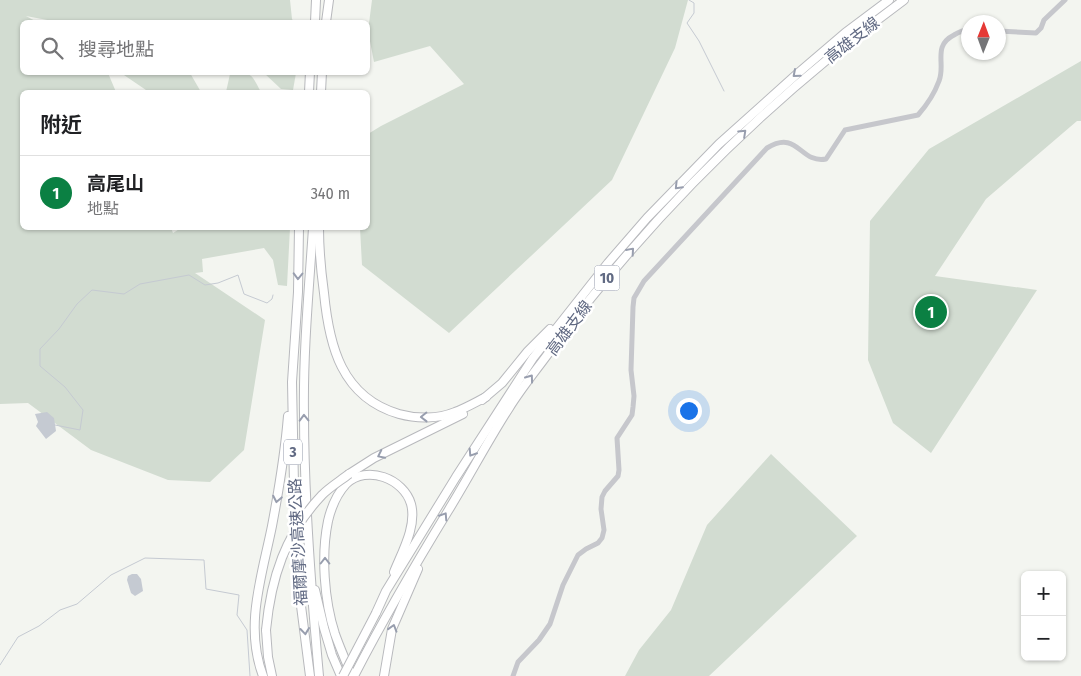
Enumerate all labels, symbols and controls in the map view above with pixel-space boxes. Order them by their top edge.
street label: 高雄支線 [821,13,883,67]
north arrow [961,15,1006,60]
search box [20,20,370,75]
icon: search [38,34,66,62]
text: 搜尋地點 [78,38,154,61]
one-way arrow [793,69,802,78]
text: 附近 [40,112,82,138]
one-way arrow [737,130,746,139]
text: 高尾山 [87,172,144,195]
one-way arrow [675,180,684,189]
text: 1 [53,184,59,203]
text: 340 m [311,184,350,203]
text: 地點 [87,199,119,218]
one-way arrow [625,247,634,256]
road number: 10 [594,266,620,290]
one-way arrow [293,272,303,280]
pin: 1 [915,293,947,331]
street label: 高雄支線 [542,297,596,359]
one-way arrow [524,375,534,384]
your location [676,398,702,424]
one-way arrow [420,412,428,422]
one-way arrow [299,414,309,422]
road number: 3 [284,440,302,464]
one-way arrow [469,447,479,456]
one-way arrow [377,449,386,460]
street label: 福爾摩沙高速公路 [285,478,311,606]
one-way arrow [272,495,283,504]
one-way arrow [438,513,448,522]
one-way arrow [319,557,330,565]
map controls [1021,571,1066,661]
button: + [1021,571,1066,616]
button: − [1021,616,1066,661]
one-way arrow [387,625,397,633]
one-way arrow [299,627,310,635]

